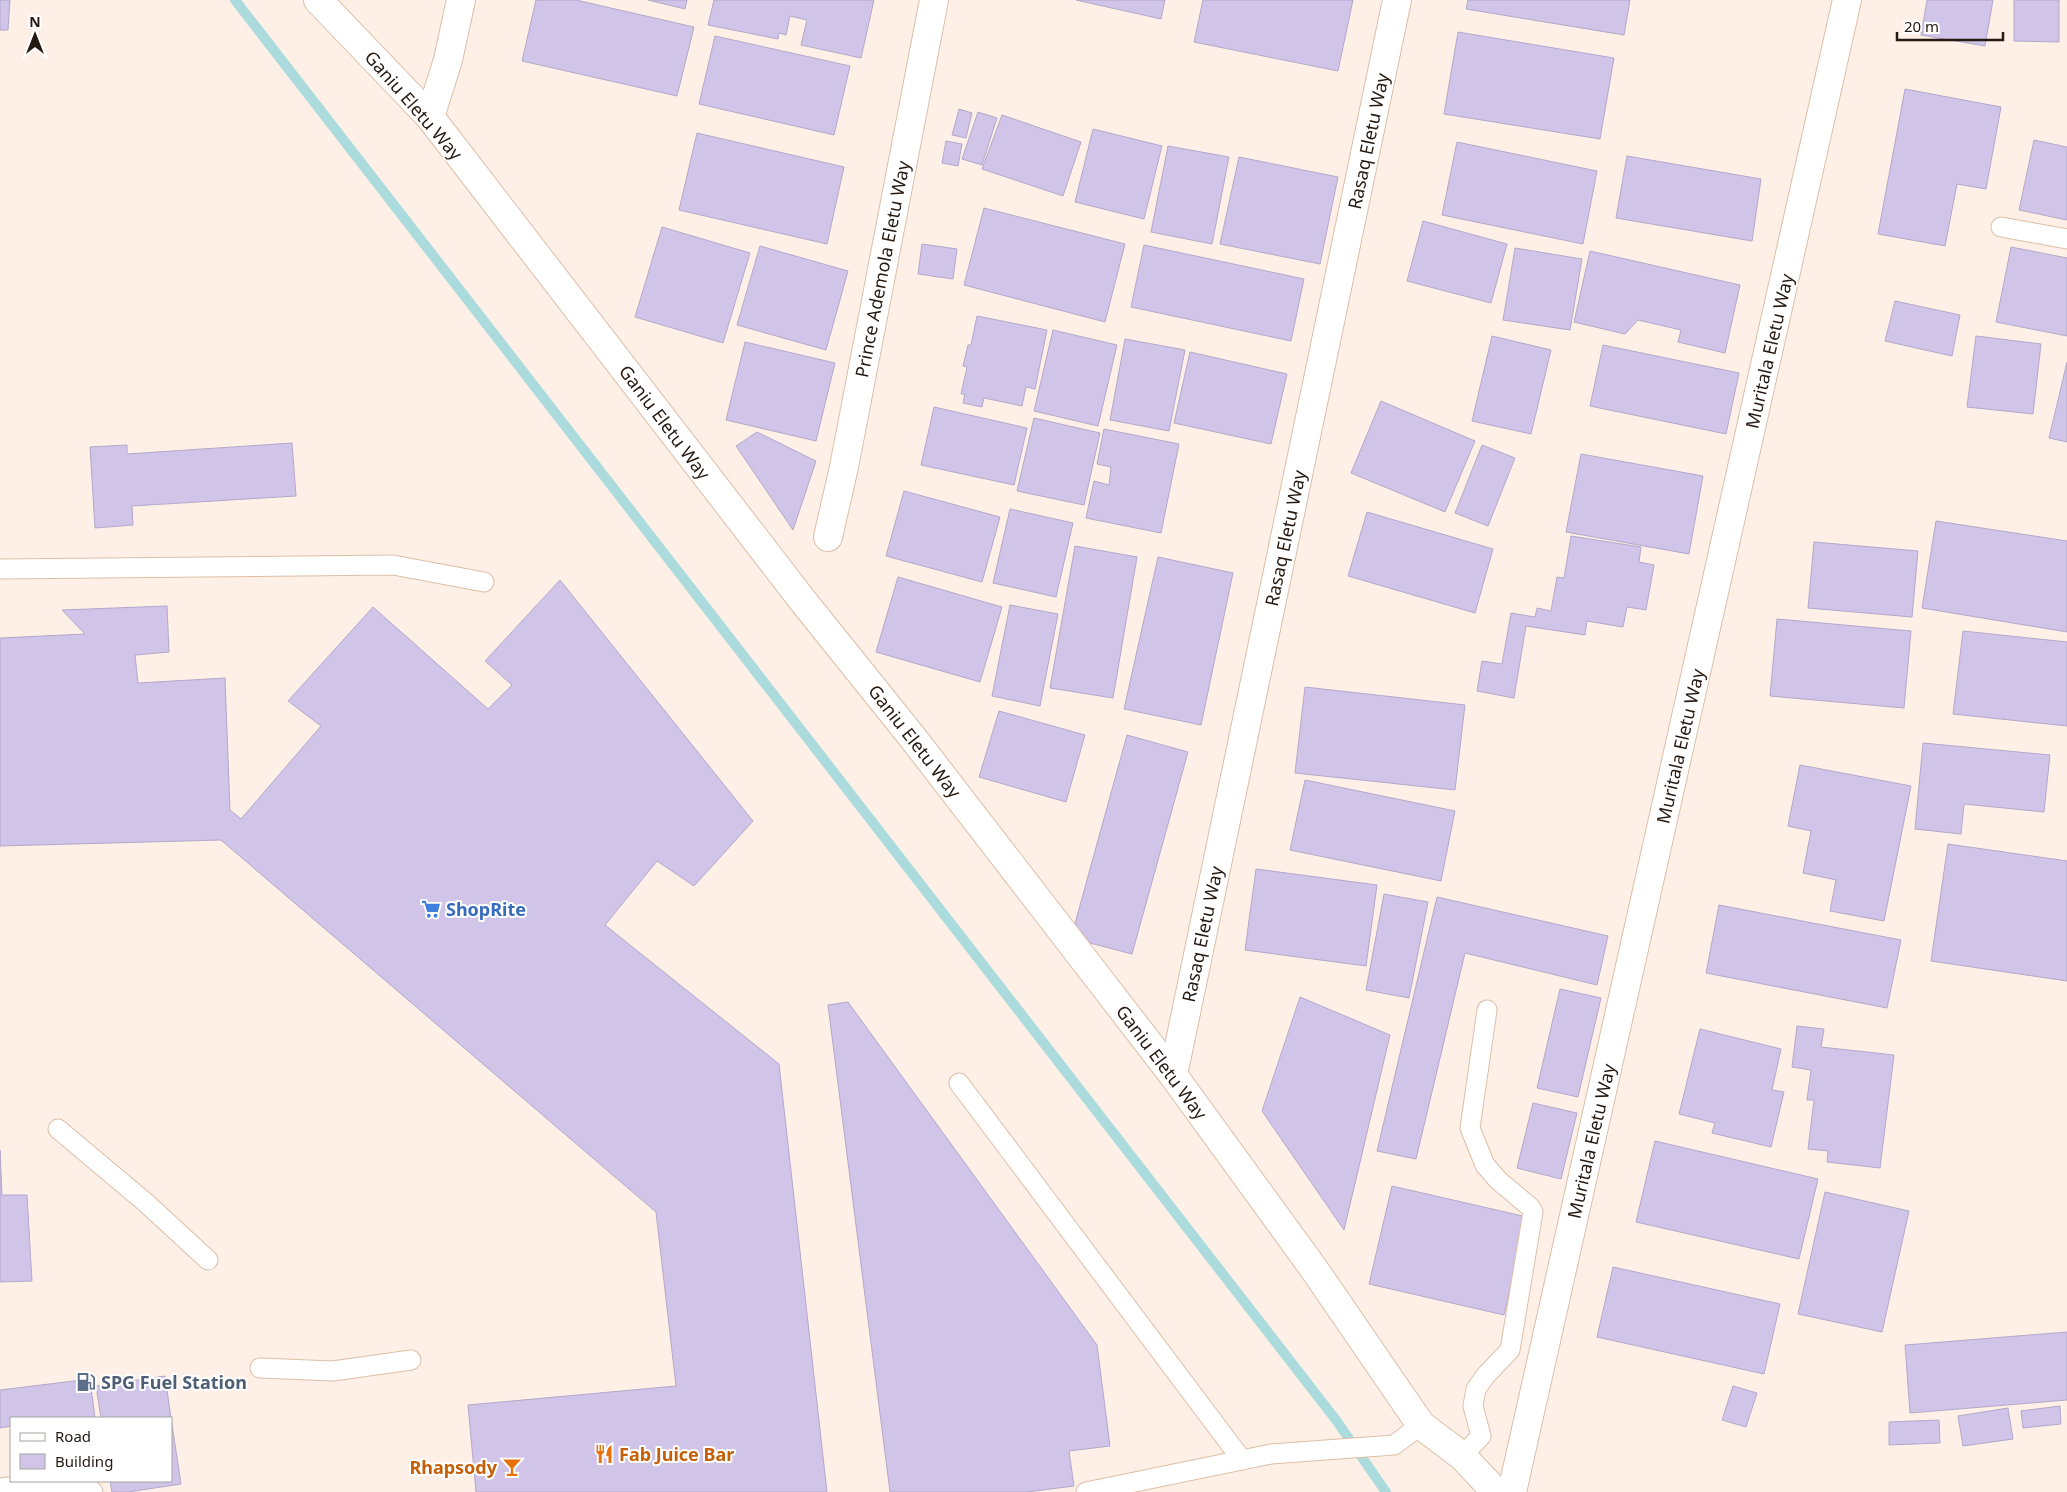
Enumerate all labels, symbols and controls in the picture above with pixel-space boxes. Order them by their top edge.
north arrow [10,10,60,60]
scale bar [1897,10,2003,42]
text: N [29,12,41,31]
text: 20 m [1904,16,1939,36]
street label: Ganiu Eletu Way [360,45,469,165]
street label: Rasaq Eletu Way [1342,70,1394,211]
street label: Prince Ademola Eletu Way [849,158,915,379]
street label: Muritala Eletu Way [1740,270,1799,431]
street label: Ganiu Eletu Way [614,360,716,485]
street label: Rasaq Eletu Way [1259,467,1311,608]
street label: Muritala Eletu Way [1651,665,1710,826]
street label: Ganiu Eletu Way [863,679,967,803]
street label: Rasaq Eletu Way [1176,863,1228,1004]
place label: ShopRite [446,897,526,921]
supermarket icon: ShopRite [420,898,442,920]
street label: Ganiu Eletu Way [1111,1000,1213,1125]
street label: Muritala Eletu Way [1562,1060,1621,1221]
place label: SPG Fuel Station [101,1370,247,1394]
fuel station icon: SPG Fuel Station [75,1371,97,1393]
legend [10,1417,172,1482]
text: Road [55,1426,91,1446]
place label: Fab Juice Bar [619,1442,734,1466]
restaurant icon: Fab Juice Bar [593,1443,615,1465]
text: Building [55,1451,113,1471]
place label: Rhapsody [409,1455,498,1479]
bar icon: Rhapsody [501,1456,523,1478]

